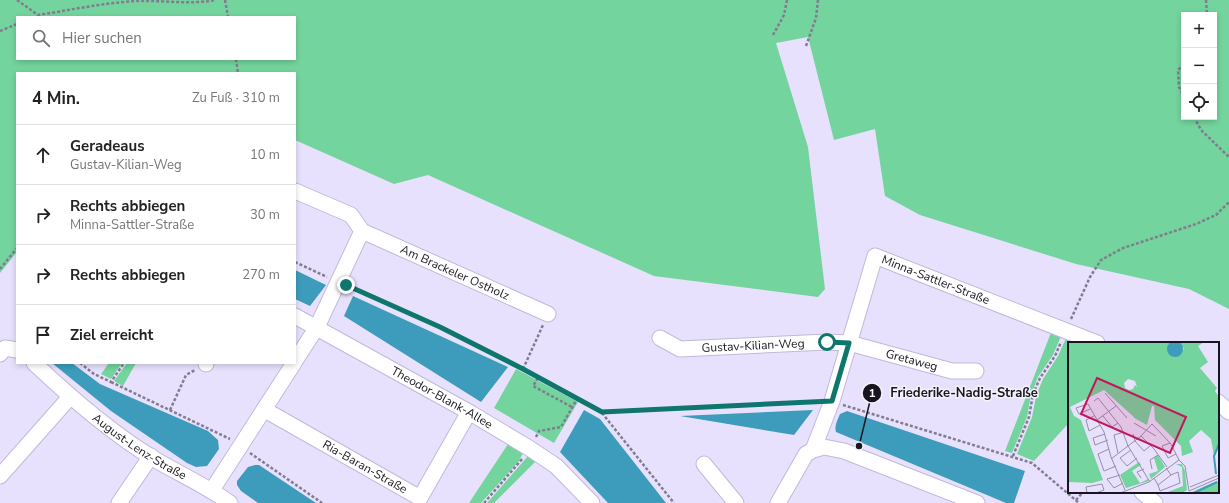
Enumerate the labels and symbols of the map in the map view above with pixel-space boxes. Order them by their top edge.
street label: Am Brackeler Ostholz [398,241,512,304]
street label: Minna-Sattler-Straße [879,251,992,308]
route end [337,276,355,294]
route start [818,333,836,351]
street label: Gustav-Kilian-Weg [701,335,805,356]
inset map [1068,342,1219,493]
street label: Gretaweg [884,345,940,375]
street label: Theodor-Blank-Allee [388,363,496,432]
callout: Friederike-Nadig-Straße [862,380,1046,405]
text: Friederike-Nadig-Straße [890,384,1038,402]
text: 1 [868,385,876,401]
street label: August-Lenz-Straße [89,410,189,483]
street label: Ria-Baran-Straße [320,436,410,497]

